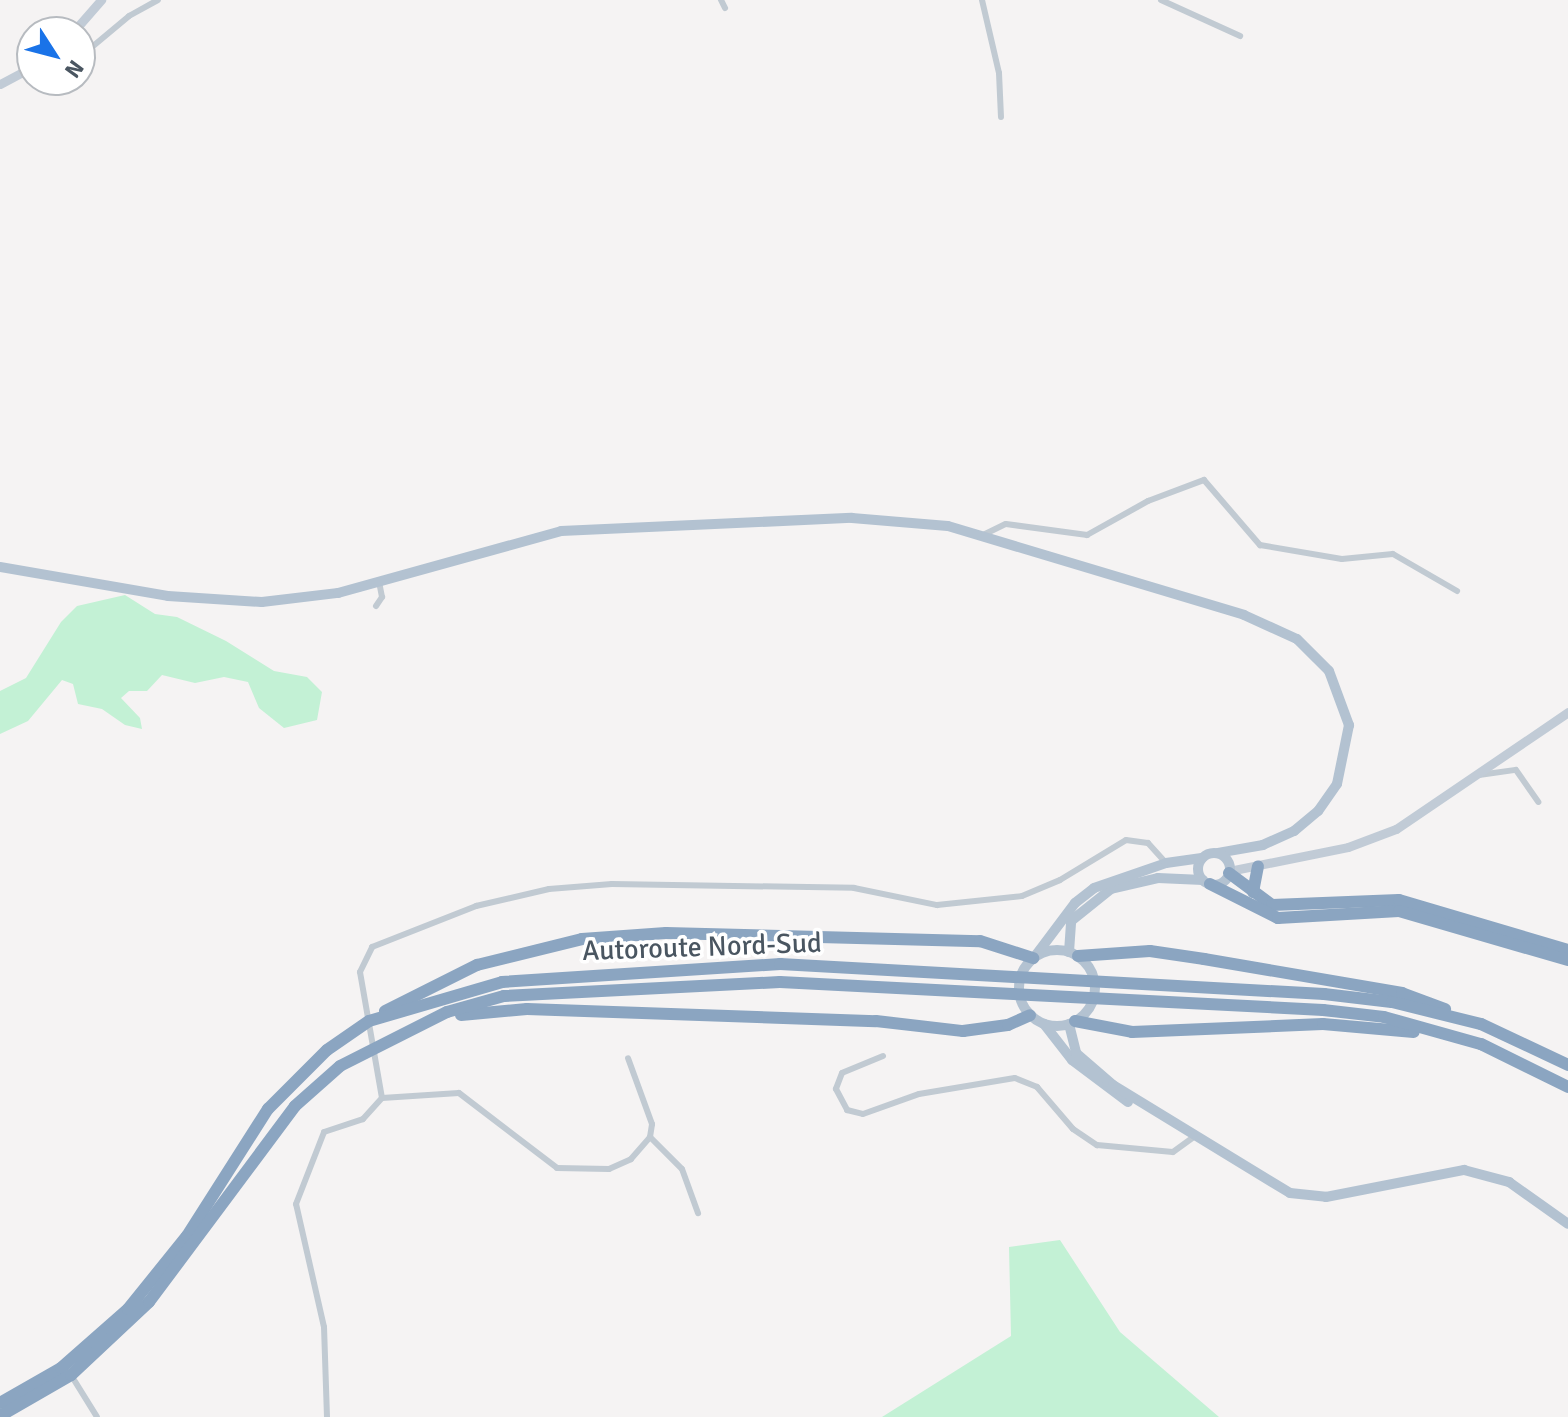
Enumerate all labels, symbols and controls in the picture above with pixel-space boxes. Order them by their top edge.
north arrow [16,16,96,96]
text: N [59,55,90,83]
street label: Autoroute Nord-Sud [582,926,822,968]

